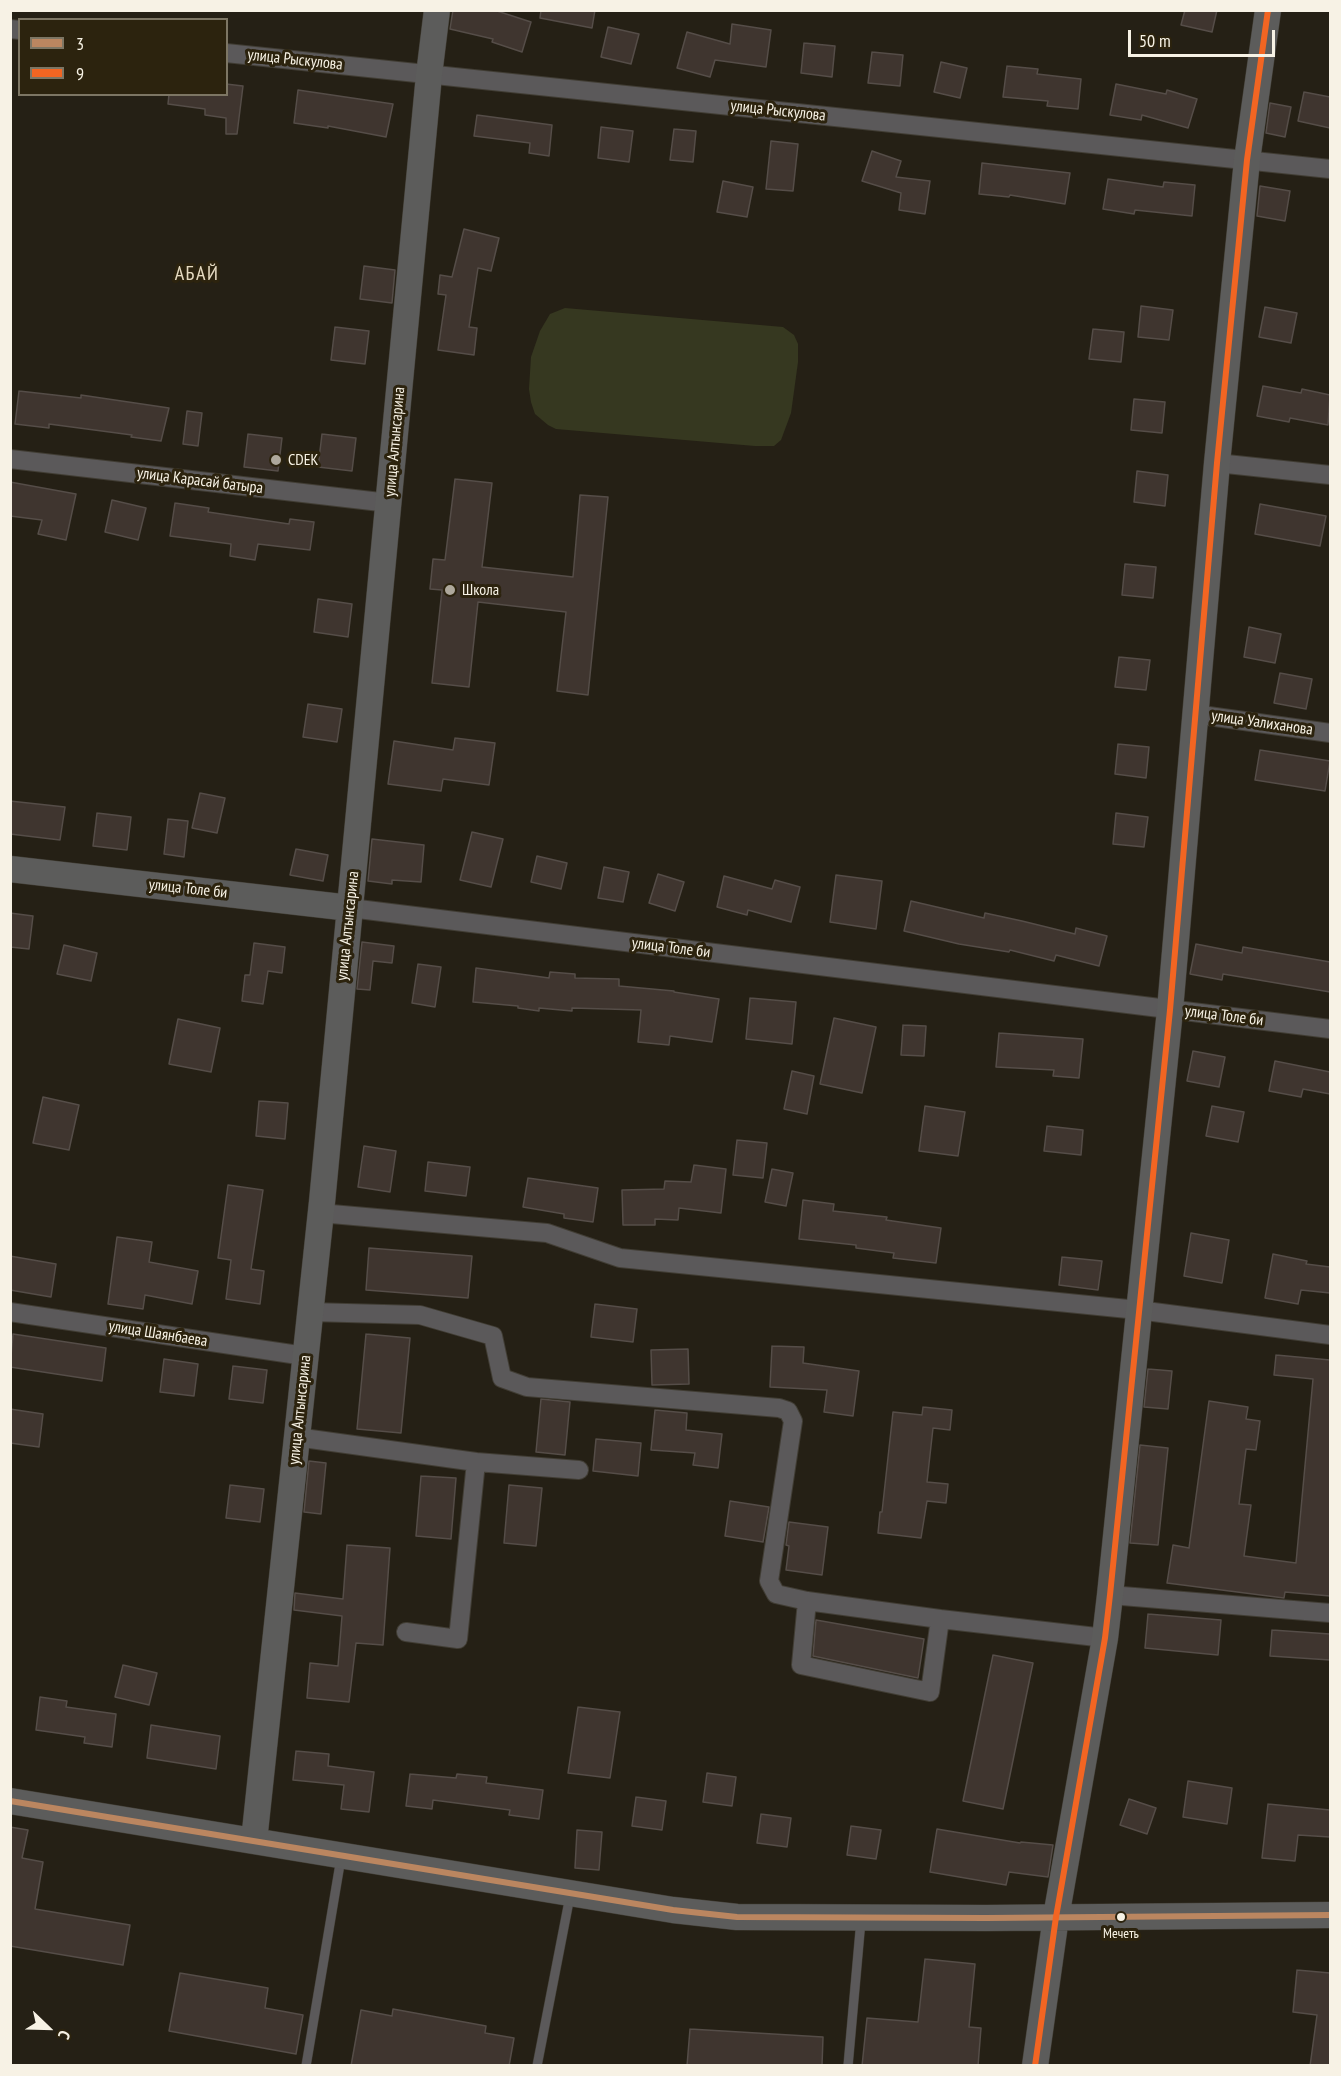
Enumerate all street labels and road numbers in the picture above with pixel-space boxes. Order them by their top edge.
street label: улица Рыскулова [246,45,344,75]
street label: улица Рыскулова [729,96,827,126]
street label: улица Алтынсарина [381,386,409,498]
street label: улица Карасай батыра [136,464,264,498]
street label: улица Уалиханова [1210,706,1314,740]
street label: улица Алтынсарина [333,870,363,982]
street label: улица Толе би [148,875,228,903]
street label: улица Толе би [631,934,711,962]
street label: улица Толе би [1184,1002,1264,1030]
street label: улица Шаянбаева [107,1317,209,1351]
street label: улица Алтынсарина [285,1354,315,1466]

